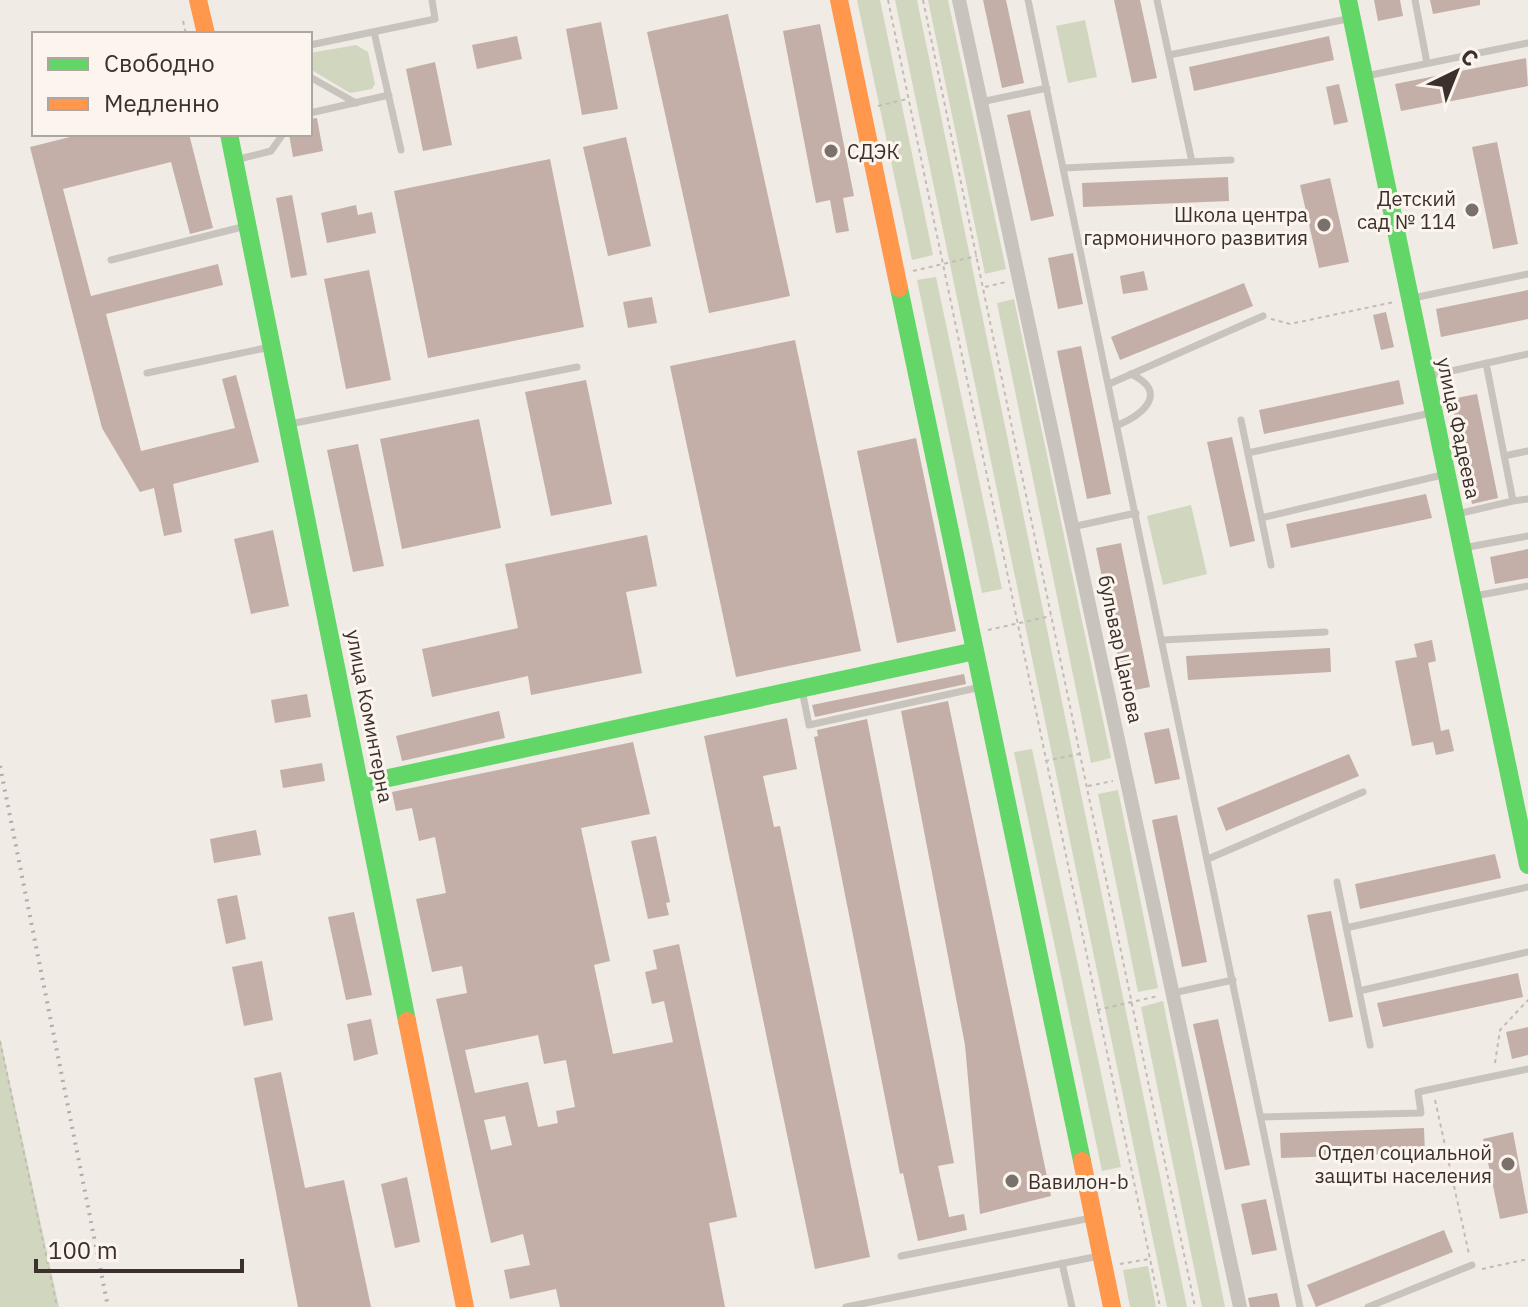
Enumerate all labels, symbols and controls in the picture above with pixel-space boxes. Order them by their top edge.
legend [32,32,312,136]
north arrow [1416,32,1496,112]
text: С [1455,42,1485,72]
text: Свободно [104,47,215,79]
text: Медленно [104,87,220,119]
place label: СДЭК [847,138,900,165]
marker: СДЭК [822,142,840,160]
place label: Детский сад № 114 [1357,185,1456,235]
place label: Школа центра гармоничного развития [1084,201,1308,251]
marker: Детский сад № 114 [1463,201,1481,219]
marker: Школа центра гармоничного развития [1315,216,1333,234]
street label: улица Фадеева [1431,355,1487,501]
street label: бульвар Цанова [1092,573,1150,726]
street label: улица Коминтерна [340,627,400,805]
place label: Отдел социальной защиты населения [1315,1139,1492,1189]
marker: Отдел социальной защиты населения [1499,1155,1517,1173]
place label: Вавилон-b [1028,1168,1129,1195]
marker: Вавилон-b [1003,1172,1021,1190]
scale bar [36,1223,242,1273]
text: 100 m [48,1234,118,1266]

